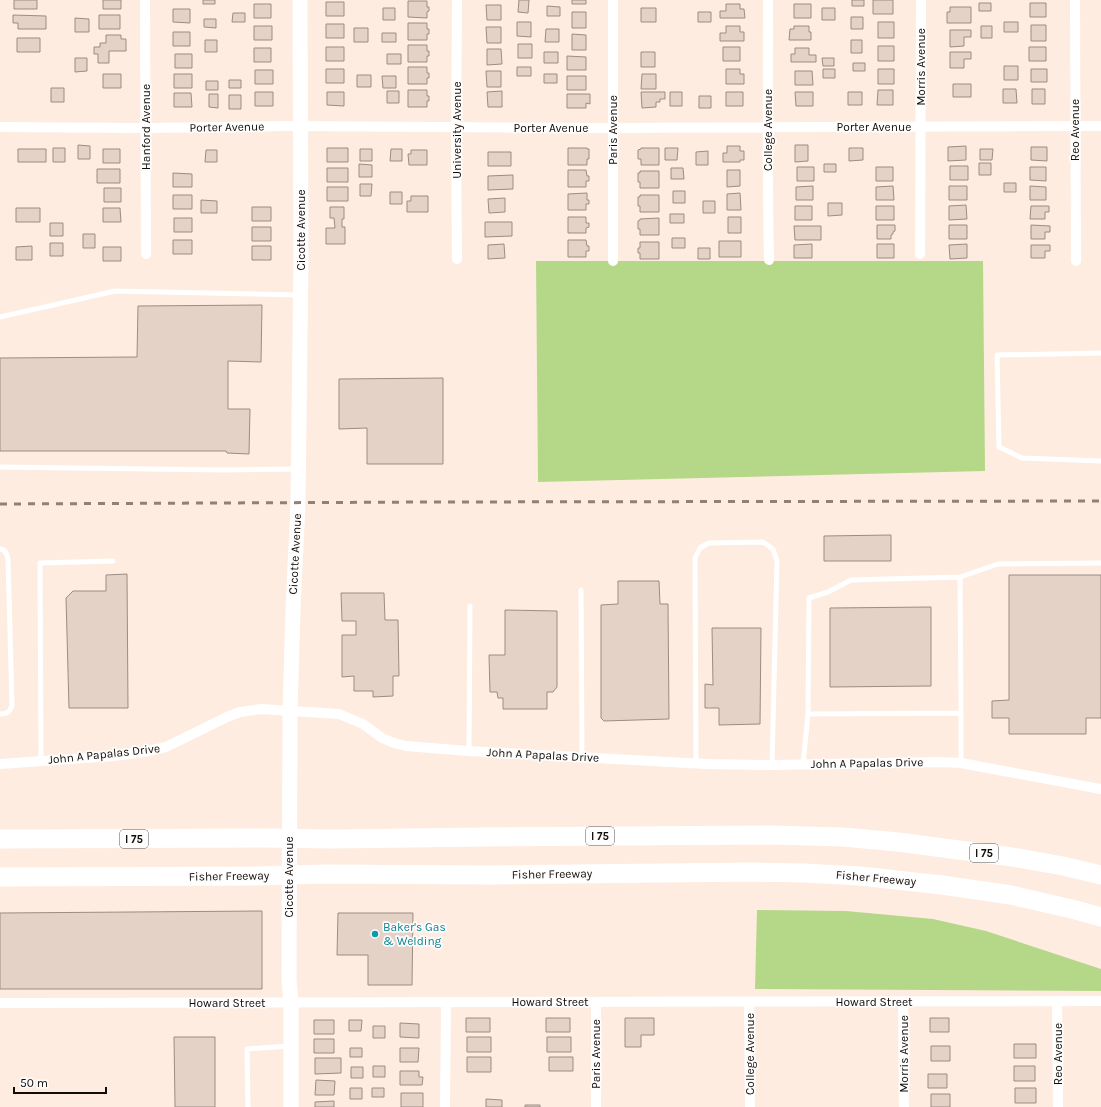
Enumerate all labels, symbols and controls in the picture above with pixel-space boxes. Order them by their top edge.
street label: Morris Avenue [914,28,928,106]
street label: University Avenue [450,81,464,179]
street label: Hanford Avenue [139,84,153,170]
street label: College Avenue [761,89,775,171]
street label: Paris Avenue [606,95,620,165]
street label: Reo Avenue [1068,99,1082,161]
street label: Porter Avenue [189,119,265,135]
street label: Porter Avenue [837,120,911,134]
street label: Porter Avenue [514,121,588,135]
street label: Cicotte Avenue [294,189,308,271]
street label: Cicotte Avenue [286,513,304,595]
street label: John A Papalas Drive [47,741,161,767]
street label: John A Papalas Drive [486,745,600,765]
street label: John A Papalas Drive [811,755,923,771]
road number: I 75 [586,827,614,845]
road number: I 75 [120,830,148,848]
street label: Cicotte Avenue [282,836,296,918]
road number: I 75 [970,844,998,862]
street label: Fisher Freeway [512,866,593,882]
street label: Fisher Freeway [189,868,270,884]
street label: Fisher Freeway [835,868,917,889]
place label: Baker's Gas & Welding [383,920,446,948]
marker: Baker's Gas & Welding [370,929,380,939]
street label: Howard Street [511,995,589,1009]
street label: Howard Street [835,995,913,1009]
street label: Howard Street [188,996,266,1010]
street label: College Avenue [743,1013,757,1095]
street label: Morris Avenue [897,1015,911,1093]
street label: Paris Avenue [589,1019,603,1089]
street label: Reo Avenue [1051,1023,1065,1085]
scale bar [14,1069,106,1095]
text: 50 m [20,1076,48,1090]

